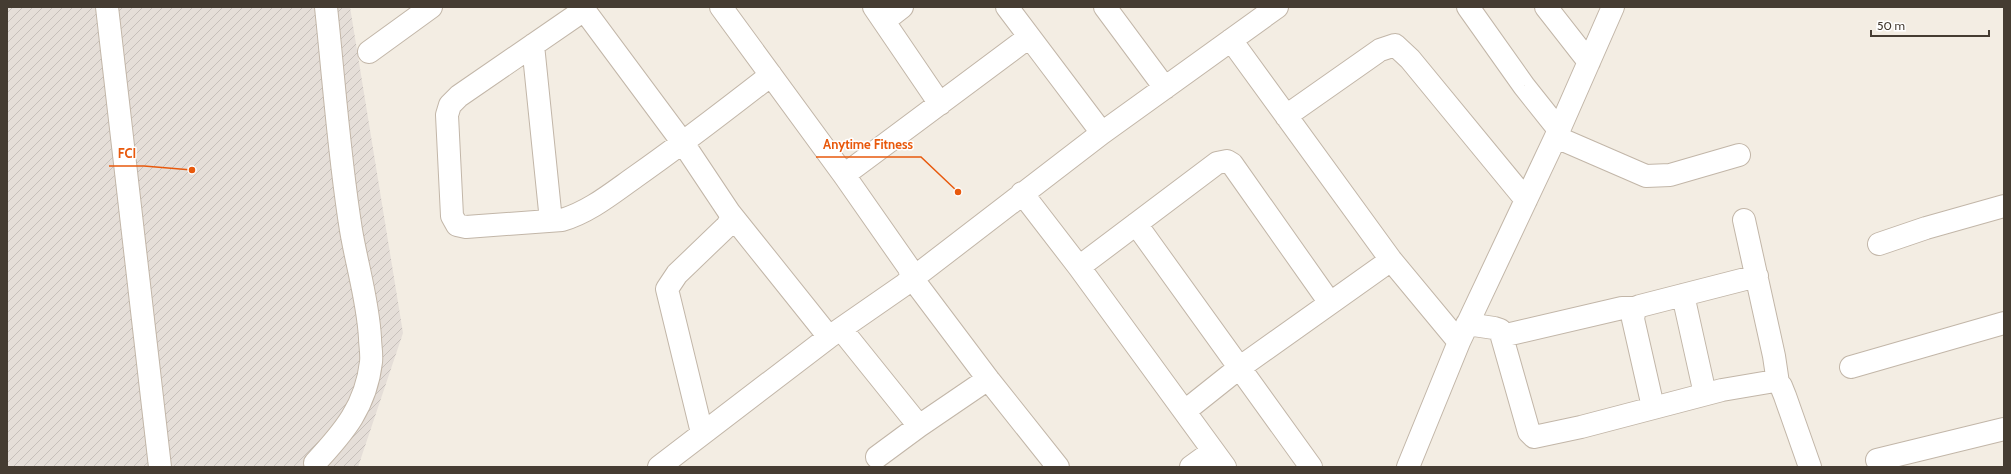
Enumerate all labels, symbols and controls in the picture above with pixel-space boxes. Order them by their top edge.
scale bar [1871,12,1989,38]
text: 50 m [1877,18,1905,33]
callout: Anytime Fitness [816,132,921,157]
text: Anytime Fitness [823,136,913,152]
callout: FCI [109,141,144,166]
text: FCI [118,145,136,161]

